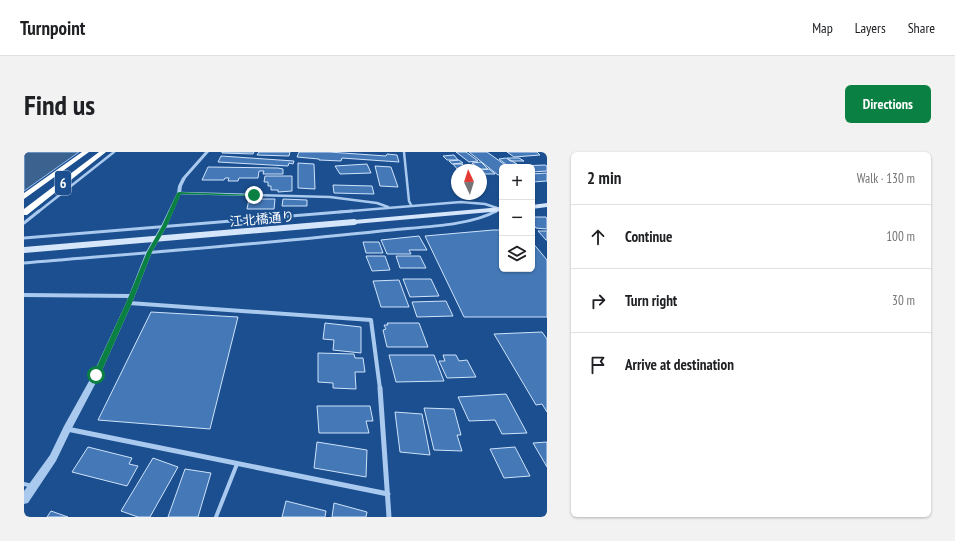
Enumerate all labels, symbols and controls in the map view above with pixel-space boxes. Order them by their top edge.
text: Turnpoint [20,16,85,40]
text: Map [812,19,833,37]
text: Layers [855,19,886,37]
text: Share [908,19,935,37]
button: Directions [845,85,931,123]
text: Find us [24,86,95,123]
north arrow [451,164,487,200]
map controls [499,164,535,272]
button: + [499,164,535,200]
text: 2 min [587,167,621,189]
text: Walk · 130 m [857,170,915,187]
road number: 6 [55,171,71,195]
route end [245,186,263,204]
button: − [499,200,535,236]
street label: 江北橋通り [229,208,295,230]
icon: ahead [587,226,609,248]
text: Continue [625,227,672,246]
text: 100 m [886,228,915,245]
button: layers [499,236,535,272]
icon: right [587,290,609,312]
text: Turn right [625,291,677,310]
text: 30 m [892,292,915,309]
icon: arrive [587,354,609,376]
text: Arrive at destination [625,355,734,374]
route start [87,366,105,384]

